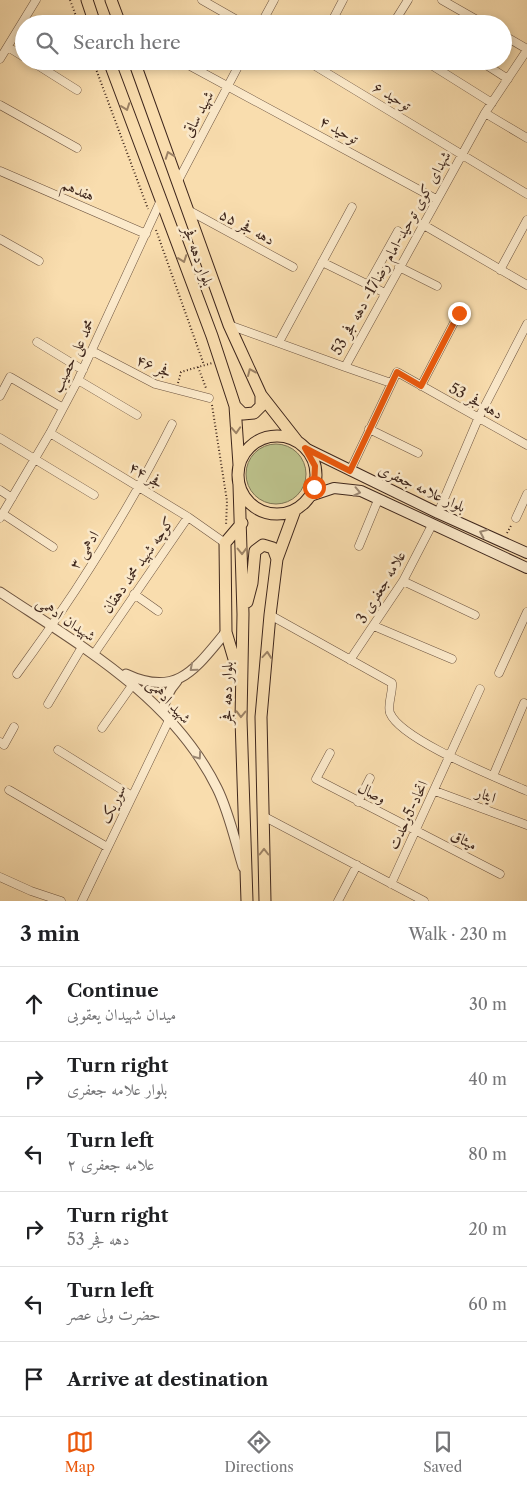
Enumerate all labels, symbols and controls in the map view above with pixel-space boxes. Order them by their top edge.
search box [15,15,512,70]
icon: search [33,29,61,57]
text: Search here [73,31,181,54]
street label: توحید ۶ [370,77,415,114]
street label: شهید ساقی [178,87,218,141]
one-way arrow [120,102,131,111]
street label: توحید ۴ [317,111,362,148]
street label: شهدای کوی توحید-امام رضا17- دهه فجر 53 [326,148,458,360]
one-way arrow [165,151,175,160]
street label: هفدهم [57,174,98,210]
street label: دهه فجر ۵۵ [216,204,278,250]
street label: بلوار دهه فجر [177,221,218,289]
one-way arrow [177,254,187,263]
route end [448,302,471,325]
street label: محمد علی حصیب [47,316,100,396]
street label: فجر ۴۶ [133,350,175,382]
one-way arrow [247,368,258,377]
street label: دهه فجر 53 [446,378,506,424]
one-way arrow [231,427,242,435]
street label: فجر ۴۴ [125,457,167,493]
street label: بلوار علامه جعفری [375,459,469,517]
route start [303,476,326,499]
one-way arrow [352,486,361,497]
street label: کوچه شهید محمد دهقان [97,513,180,618]
street label: ادهمی ۳ [65,527,104,573]
one-way arrow [479,529,488,539]
street label: علامه جعفری 3 [351,547,411,627]
one-way arrow [237,548,247,555]
street label: شهیدان ادهمی [32,592,100,647]
one-way arrow [261,651,272,659]
street label: بلوار دهه فجر [216,661,238,727]
one-way arrow [190,663,199,671]
street label: شهید ادهمی [142,674,195,729]
one-way arrow [236,710,246,718]
one-way arrow [192,750,201,760]
street label: اتحاد-5وحدت [383,777,432,852]
street label: وصال [355,778,389,808]
street label: سوریک [95,781,130,827]
street label: ایثار [471,782,499,808]
street label: میثاق [448,825,481,854]
one-way arrow [258,848,269,856]
text: 3 min [20,921,80,946]
text: Walk · 230 m [408,924,507,944]
text: Continue [67,979,159,1002]
icon: ahead [20,990,48,1018]
text: 30 m [469,994,507,1014]
text: میدان شهیدان یعقوبی [67,1004,176,1024]
text: Turn right [67,1054,168,1077]
icon: right [20,1065,48,1093]
text: 40 m [468,1069,507,1089]
text: بلوار علامه جعفری [67,1079,167,1099]
text: Turn left [67,1129,154,1152]
icon: left [20,1140,48,1168]
text: 80 m [468,1144,507,1164]
text: علامه جعفری ۲ [67,1154,155,1174]
text: Turn right [67,1204,168,1227]
icon: right [20,1215,48,1243]
text: 20 m [468,1219,507,1239]
text: دهه فجر 53 [67,1229,130,1249]
text: Turn left [67,1279,154,1302]
icon: left [20,1290,48,1318]
text: 60 m [468,1294,507,1314]
text: حضرت ولی عصر [67,1304,160,1324]
icon: arrive [20,1365,48,1393]
text: Arrive at destination [67,1368,268,1391]
tab: Map [65,1428,95,1476]
tab: Directions [224,1428,294,1476]
tab: Saved [423,1428,462,1476]

